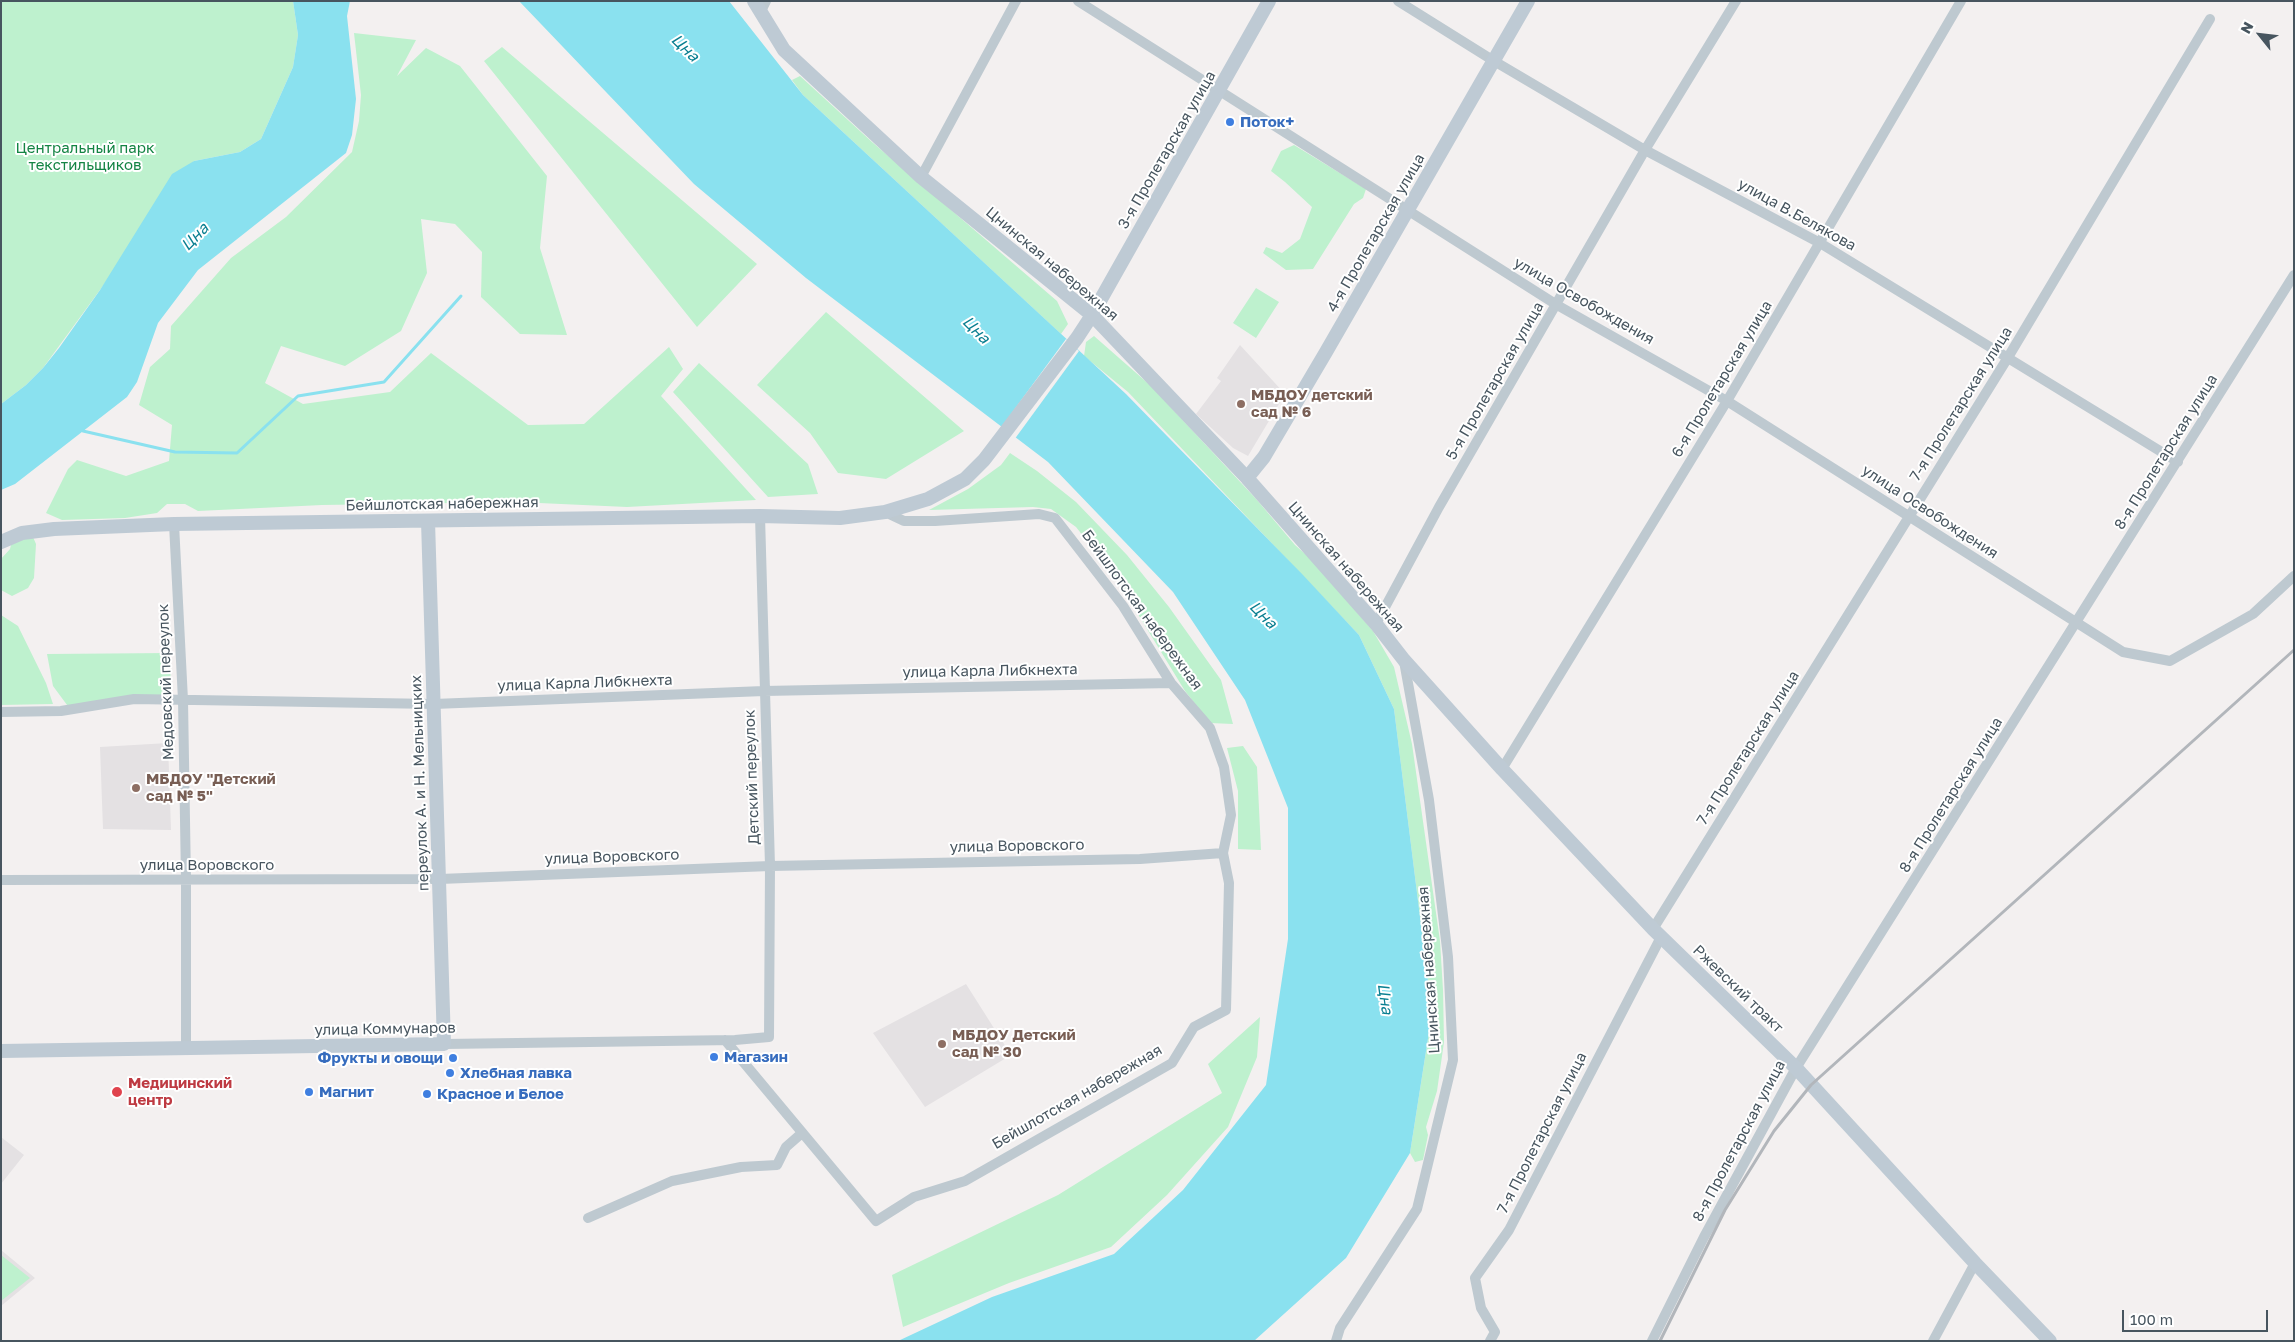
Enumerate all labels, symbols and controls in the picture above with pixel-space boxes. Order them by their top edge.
north arrow [2235,10,2285,60]
text: N [2236,19,2256,36]
water label: Цна [667,30,703,66]
street label: 3-я Пролетарская улица [1114,68,1220,232]
place label: Поток+ [1240,113,1294,131]
marker: Поток+ [1224,116,1236,128]
park label: Центральный парк текстильщиков [15,139,155,174]
street label: 4-я Пролетарская улица [1323,151,1429,315]
street label: улица В.Белякова [1735,175,1859,255]
street label: Цнинская набережная [982,203,1122,325]
water label: Цна [177,219,213,255]
street label: улица Освобождения [1511,253,1657,349]
street label: 6-я Пролетарская улица [1668,297,1776,461]
street label: 5-я Пролетарская улица [1442,299,1548,463]
water label: Цна [958,312,994,348]
street label: 7-я Пролетарская улица [1906,323,2016,485]
street label: 8-я Пролетарская улица [2111,371,2221,533]
place label: МБДОУ детский сад № 6 [1251,386,1373,421]
marker: МБДОУ детский сад № 6 [1235,398,1247,410]
street label: улица Освобождения [1858,461,2002,563]
street label: Бейшлотская набережная [345,493,539,515]
street label: Цнинская набережная [1284,498,1408,636]
street label: Бейшлотская набережная [1078,527,1206,693]
water label: Цна [1245,597,1281,633]
street label: Медовский переулок [154,603,178,761]
street label: улица Карла Либкнехта [902,660,1078,682]
street label: 7-я Пролетарская улица [1693,667,1803,829]
street label: улица Карла Либкнехта [497,671,673,695]
street label: переулок А. и Н. Мельницких [407,675,433,891]
street label: Детский переулок [741,709,763,845]
street label: 8-я Пролетарская улица [1896,714,2006,876]
place label: МБДОУ "Детский сад № 5" [146,770,276,805]
marker: МБДОУ "Детский сад № 5" [130,782,142,794]
street label: улица Воровского [950,836,1084,856]
street label: улица Воровского [544,846,680,868]
street label: улица Воровского [140,856,274,874]
street label: Цнинская набережная [1414,886,1444,1054]
street label: Ржевский тракт [1689,941,1787,1037]
water label: Цна [1373,982,1397,1016]
street label: улица Коммунаров [314,1019,456,1039]
place label: МБДОУ Детский сад № 30 [952,1026,1076,1061]
marker: МБДОУ Детский сад № 30 [936,1038,948,1050]
street label: Бейшлотская набережная [989,1041,1165,1153]
place label: Магазин [724,1048,788,1066]
place label: Фрукты и овощи [318,1049,443,1067]
street label: 7-я Пролетарская улица [1493,1049,1591,1217]
marker: Магазин [708,1051,720,1063]
marker: Фрукты и овощи [447,1052,459,1064]
street label: 8-я Пролетарская улица [1689,1057,1789,1225]
place label: Хлебная лавка [460,1064,572,1082]
marker: Хлебная лавка [444,1067,456,1079]
place label: Медицинский центр [128,1074,232,1109]
place label: Магнит [319,1083,374,1101]
marker: Медицинский центр [110,1085,124,1099]
place label: Красное и Белое [437,1085,564,1103]
marker: Магнит [303,1086,315,1098]
marker: Красное и Белое [421,1088,433,1100]
scale bar [2125,1300,2271,1332]
text: 100 m [2130,1310,2173,1328]

